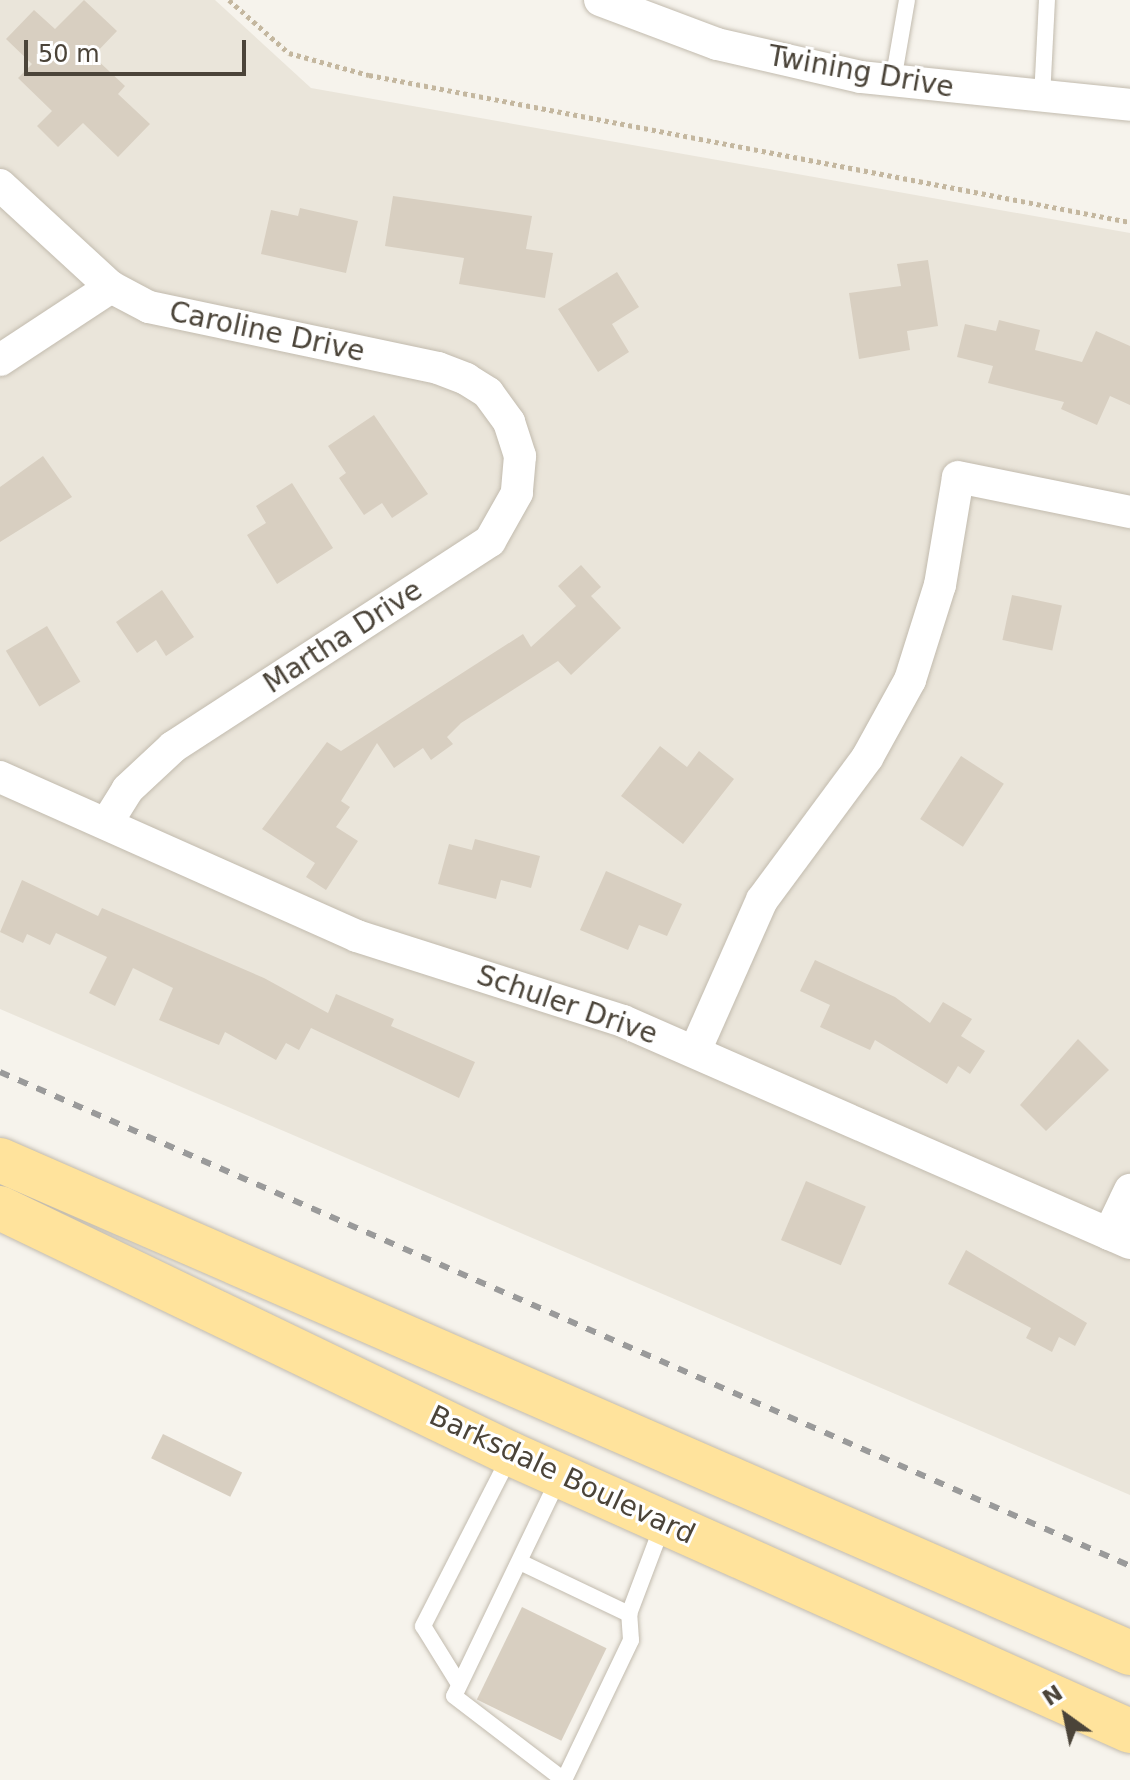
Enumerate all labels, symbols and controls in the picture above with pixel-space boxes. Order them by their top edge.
scale bar [28,24,250,74]
street label: Twining Drive [766,39,956,105]
text: 50 m [38,40,100,68]
street label: Caroline Drive [166,295,368,369]
street label: Martha Drive [257,573,429,701]
street label: Schuler Drive [472,958,662,1052]
street label: Barksdale Boulevard [424,1399,700,1551]
north arrow [1026,1676,1106,1756]
text: N [1038,1680,1067,1711]

